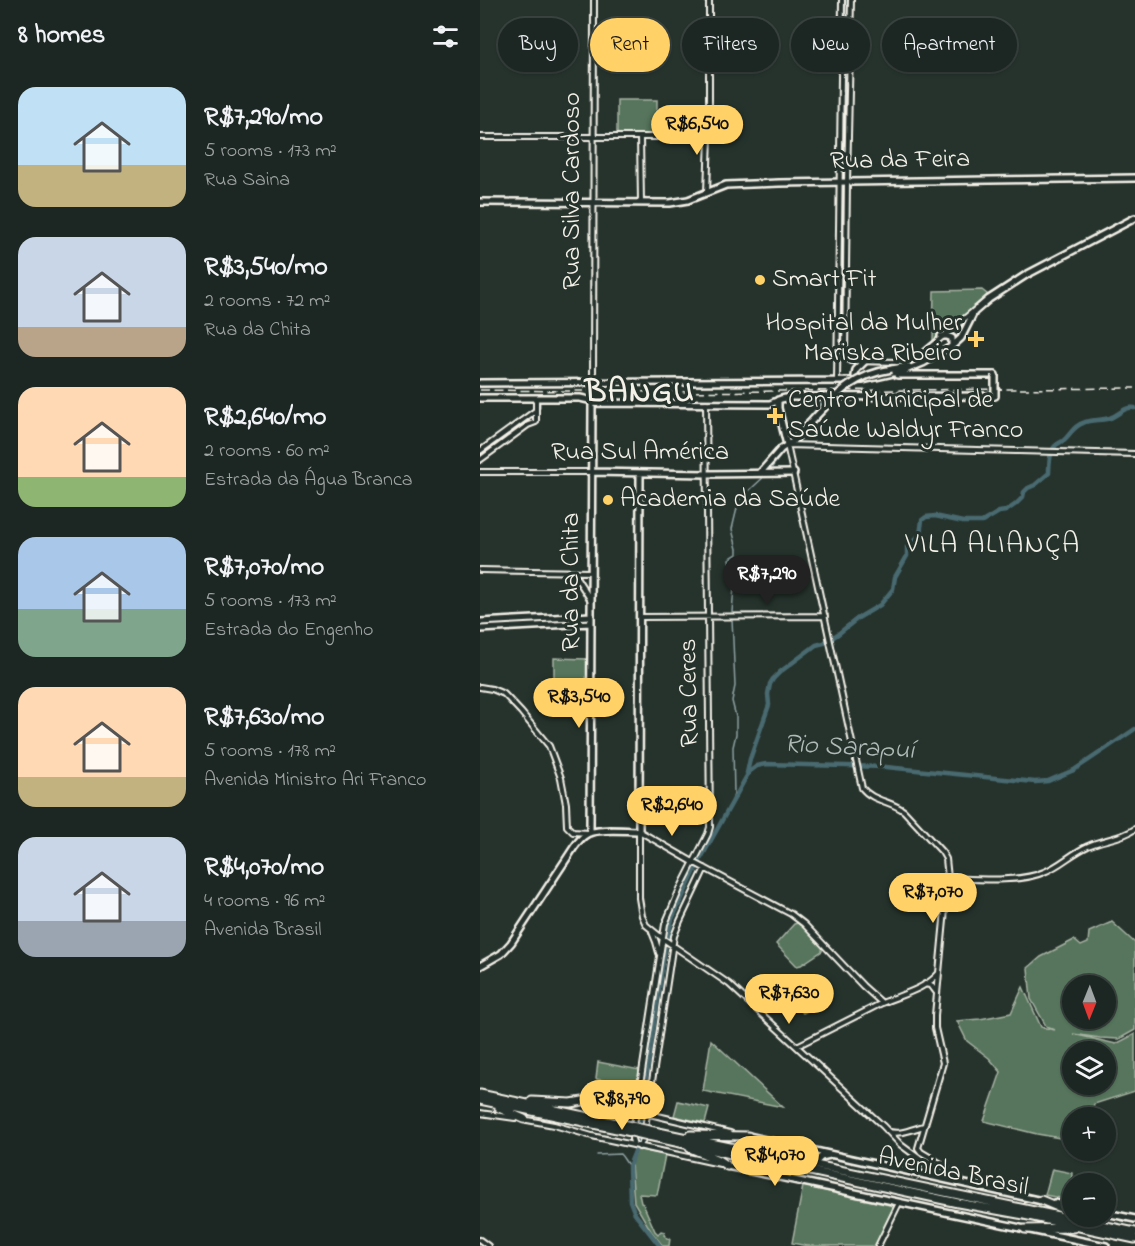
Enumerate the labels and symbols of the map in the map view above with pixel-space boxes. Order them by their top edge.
street label: Rua Silva Cardoso [554,92,592,290]
pin: R$6,540 [642,105,752,156]
street label: Rua da Feira [830,141,970,181]
place label: Smart Fit [772,261,877,299]
marker: Smart Fit [753,273,767,287]
place label: Hospital da Mulher Mariska Ribeiro [766,305,963,373]
marker: Hospital da Mulher Mariska Ribeiro [967,330,985,348]
district label: BANGU [583,370,695,417]
place label: Centro Municipal de Saúde Waldyr Franco [788,382,1023,450]
marker: Centro Municipal de Saúde Waldyr Franco [766,407,784,425]
street label: Rua Sul América [551,434,729,472]
place label: Academia da Saúde [620,481,841,519]
marker: Academia da Saúde [601,493,615,507]
street label: Rua da Chita [553,513,591,651]
district label: VILA ALIANÇA [904,525,1081,566]
pin: R$7,290 [712,555,822,606]
street label: Rua Ceres [670,638,710,748]
pin: R$3,540 [524,678,634,729]
water label: Rio Sarapuí [783,725,919,771]
pin: R$2,640 [617,786,727,837]
pin: R$7,070 [878,873,988,924]
pin: R$7,630 [734,974,844,1025]
north arrow [1062,975,1116,1029]
pin: R$8,790 [567,1080,677,1131]
pin: R$4,070 [720,1136,830,1187]
street label: Avenida Brasil [874,1139,1032,1207]

